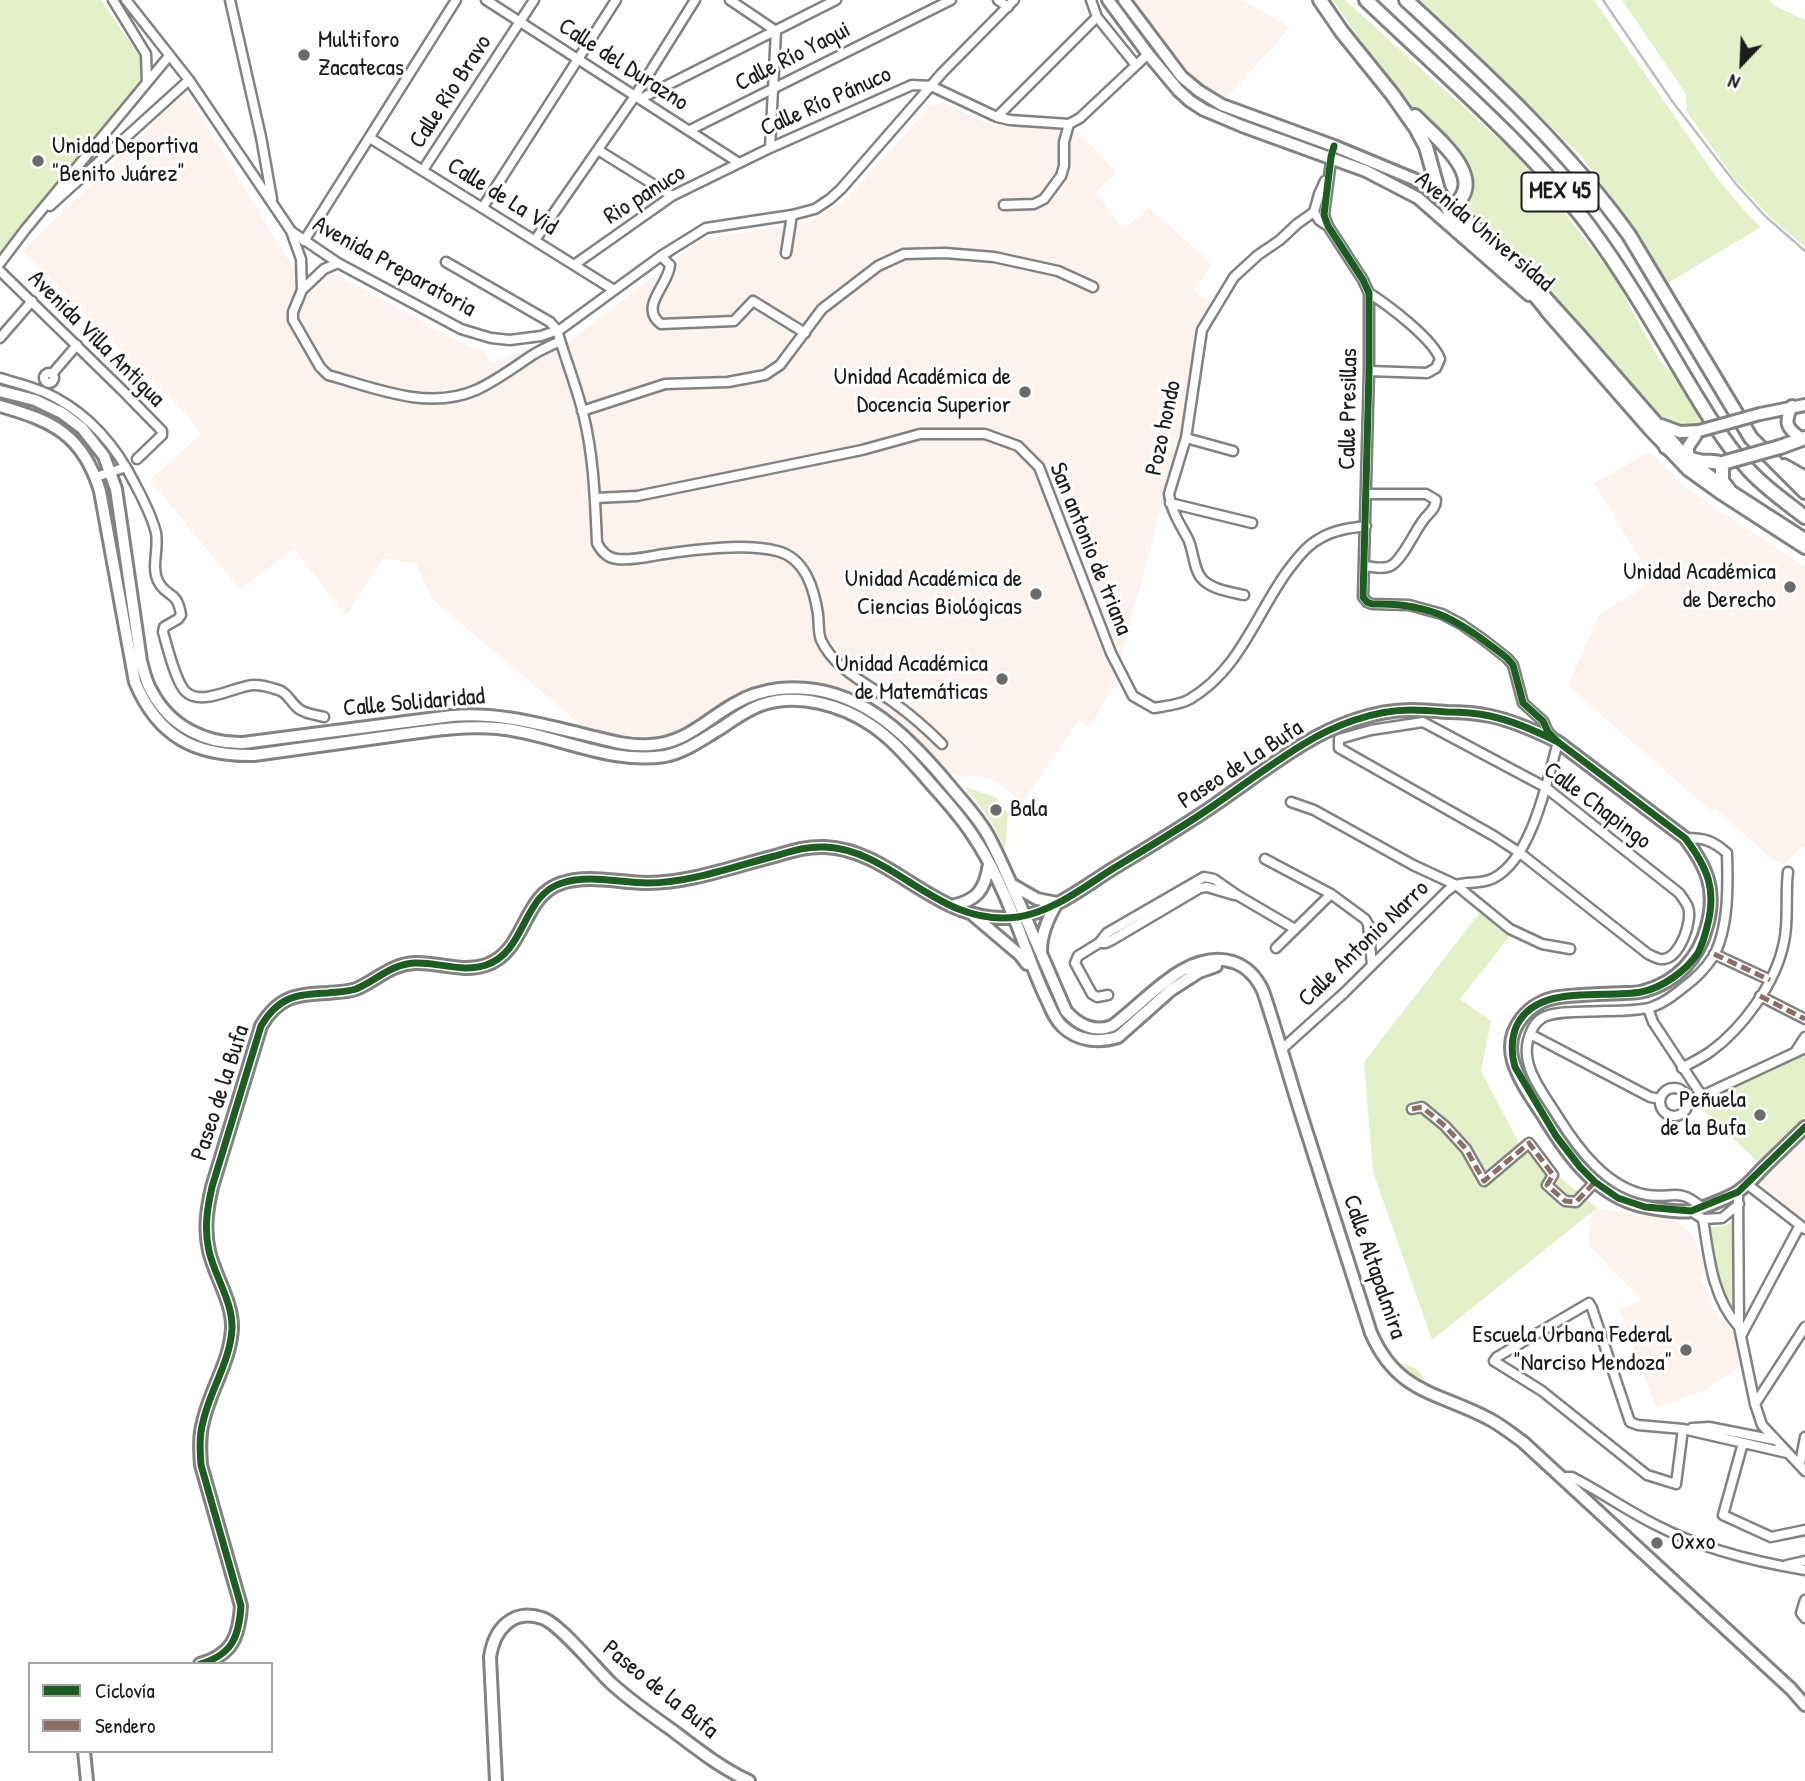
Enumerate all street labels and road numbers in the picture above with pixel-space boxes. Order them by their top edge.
street label: Calle del Durazno [553,12,693,118]
street label: Calle Río Yaqui [731,16,855,98]
street label: Calle Río Bravo [404,30,498,154]
street label: Calle Río Pánuco [756,60,896,144]
street label: Calle de La Vid [442,152,562,242]
street label: Rio panuco [599,159,691,231]
street label: Avenida Universidad [1409,166,1559,298]
road number: MEX 45 [1522,172,1598,211]
street label: Avenida Preparatoria [307,210,481,324]
street label: Avenida Villa Antigua [22,265,170,413]
street label: Calle Presillas [1334,348,1364,470]
street label: Pozo hondo [1140,378,1188,478]
street label: San antonio de triana [1042,459,1138,639]
street label: Calle Solidaridad [342,682,486,724]
street label: Paseo de La Bufa [1173,714,1309,816]
street label: Calle Chapingo [1537,756,1657,856]
street label: Calle Antonio Narro [1293,875,1435,1013]
street label: Paseo de la Bufa [186,1022,256,1164]
street label: Calle Altapalmira [1336,1191,1412,1343]
street label: Paseo de la Bufa [596,1635,724,1745]

